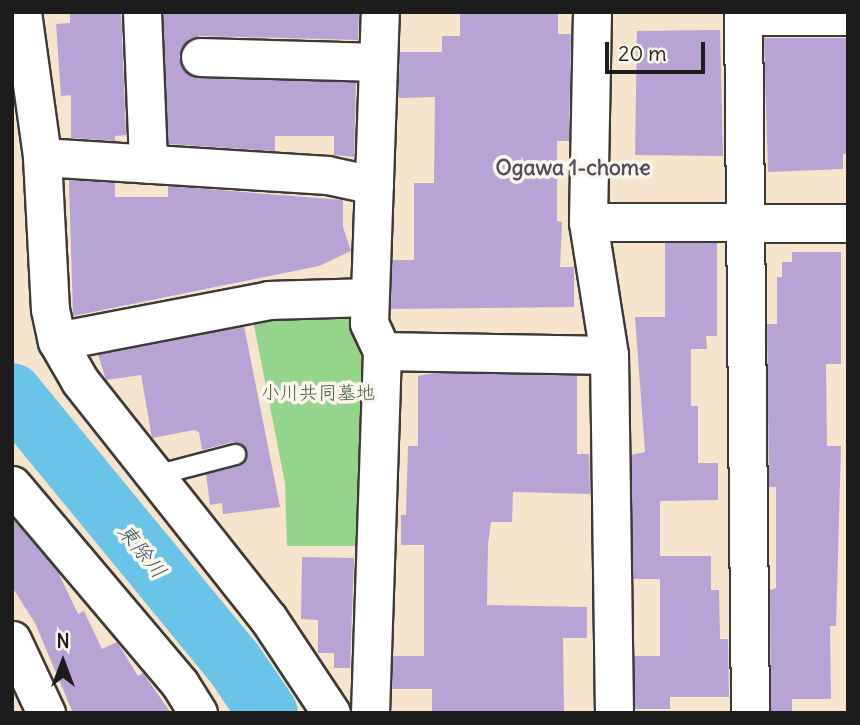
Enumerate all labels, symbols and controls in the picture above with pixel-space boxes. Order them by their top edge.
scale bar [608,28,708,72]
text: 20 m [618,40,667,67]
district label: Ogawa 1-chome [495,155,651,181]
park label: 小川共同墓地 [261,382,375,404]
water label: 東除川 [112,519,172,583]
north arrow [28,627,98,697]
text: N [56,629,70,653]

